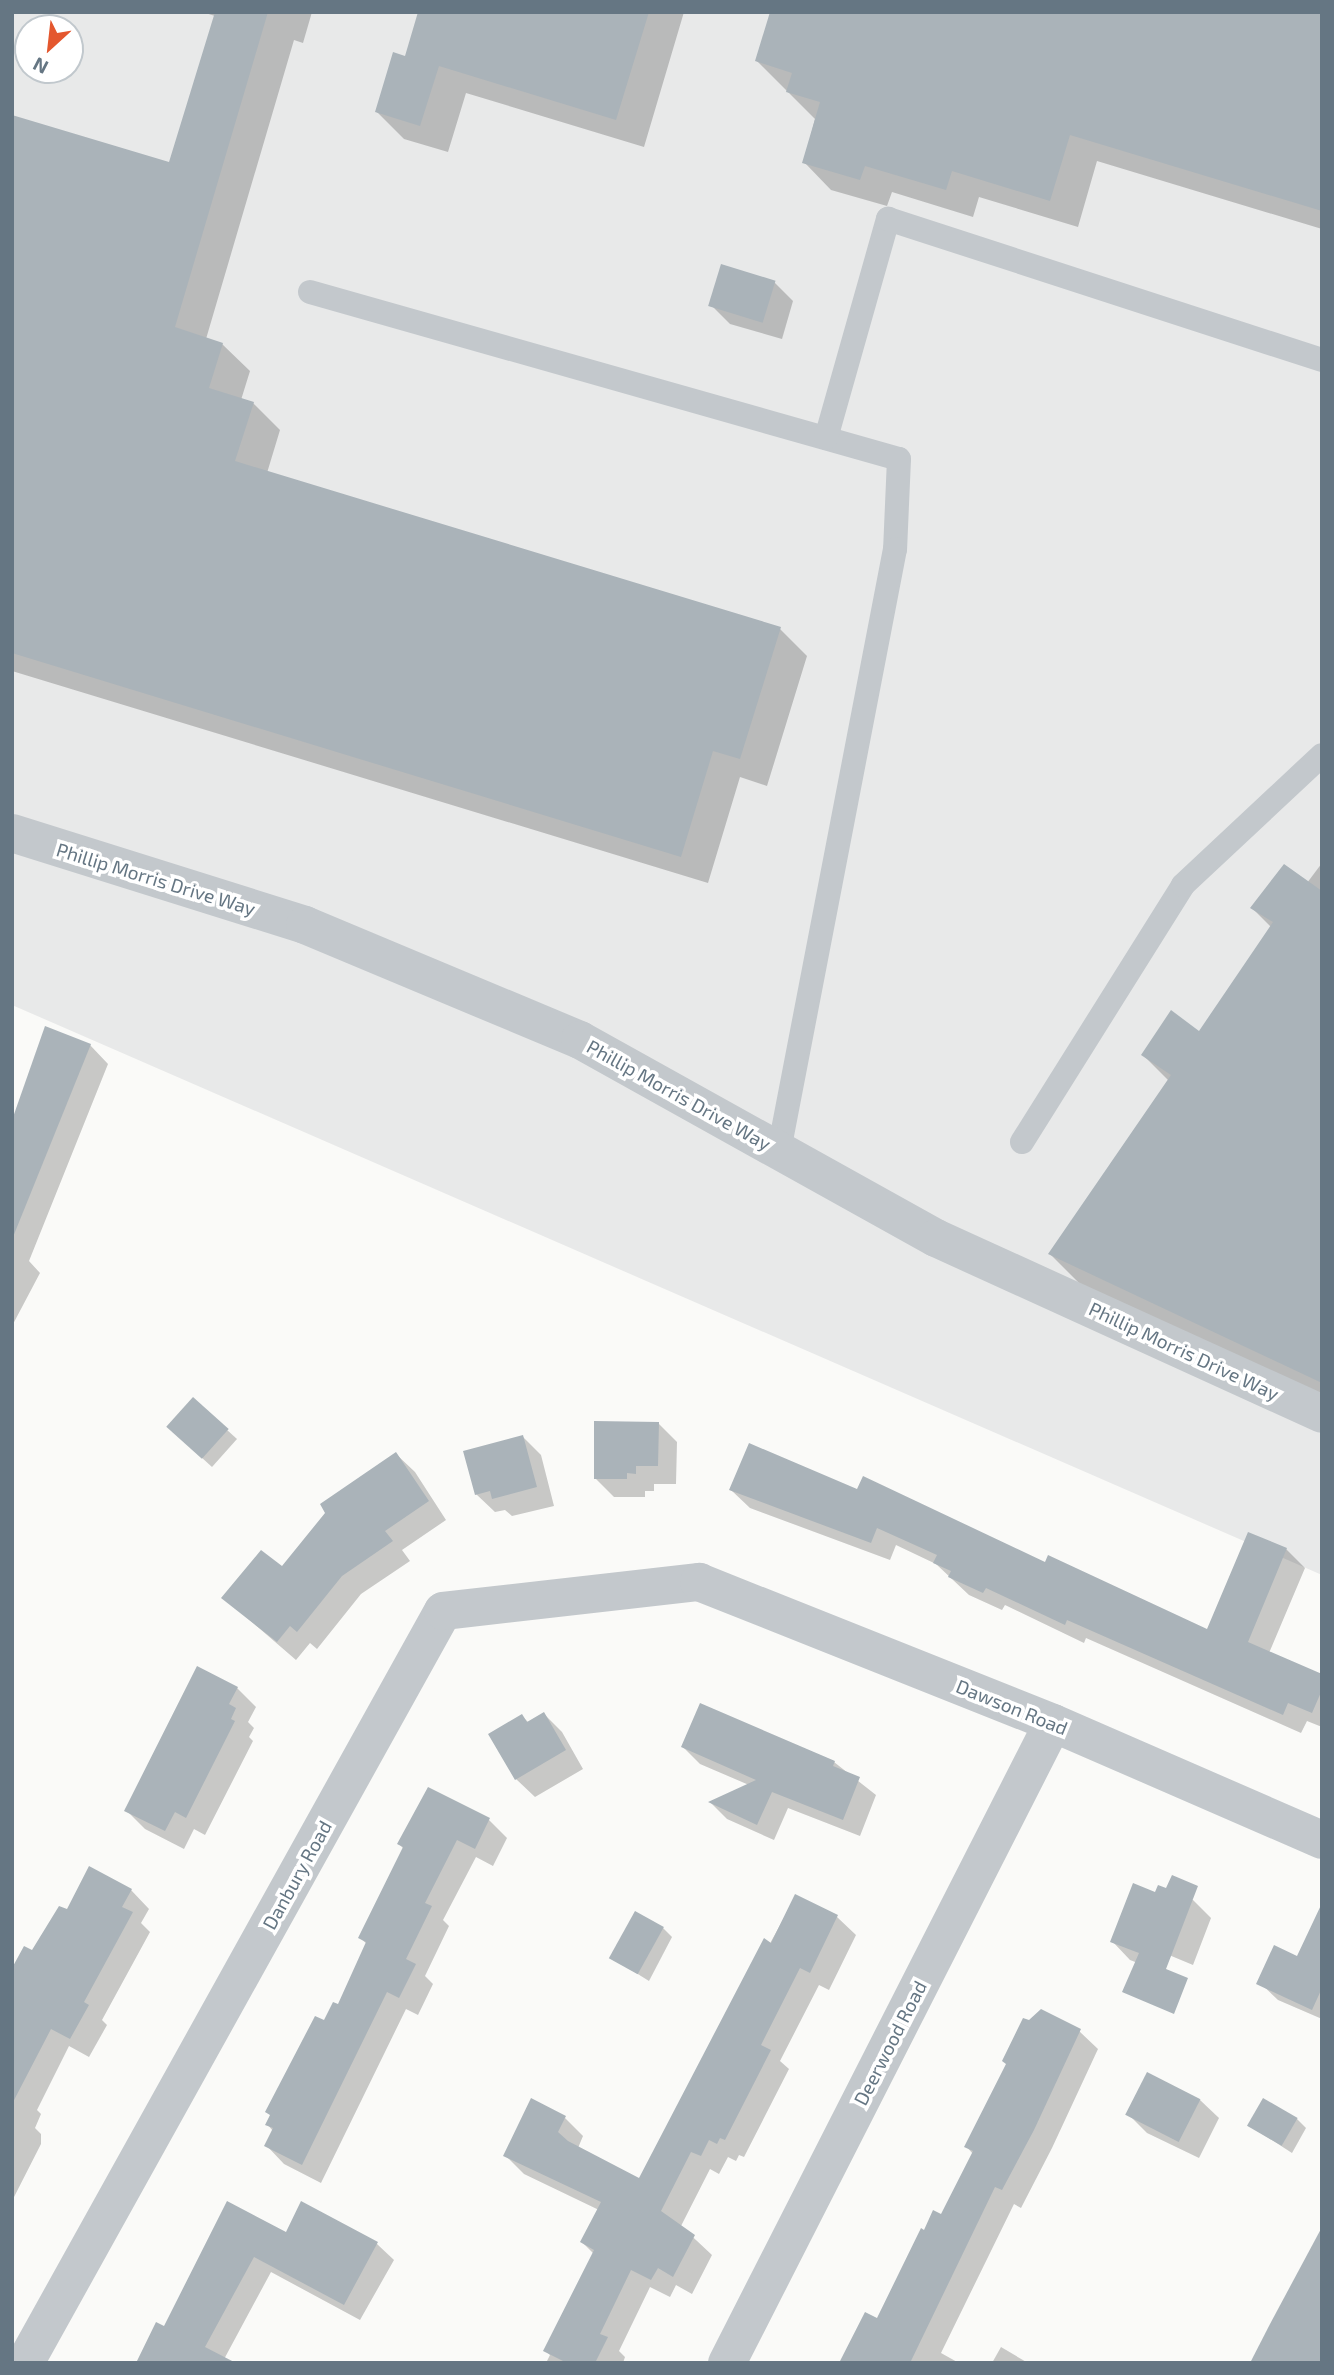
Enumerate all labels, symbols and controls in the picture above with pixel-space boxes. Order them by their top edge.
north arrow [14,14,84,84]
text: N [29,53,51,80]
street label: Phillip Morris Drive Way [54,838,258,920]
street label: Phillip Morris Drive Way [583,1035,775,1155]
street label: Phillip Morris Drive Way [1085,1297,1283,1405]
street label: Dawson Road [953,1674,1071,1740]
street label: Danbury Road [258,1816,336,1934]
street label: Deerwood Road [849,1977,931,2109]

